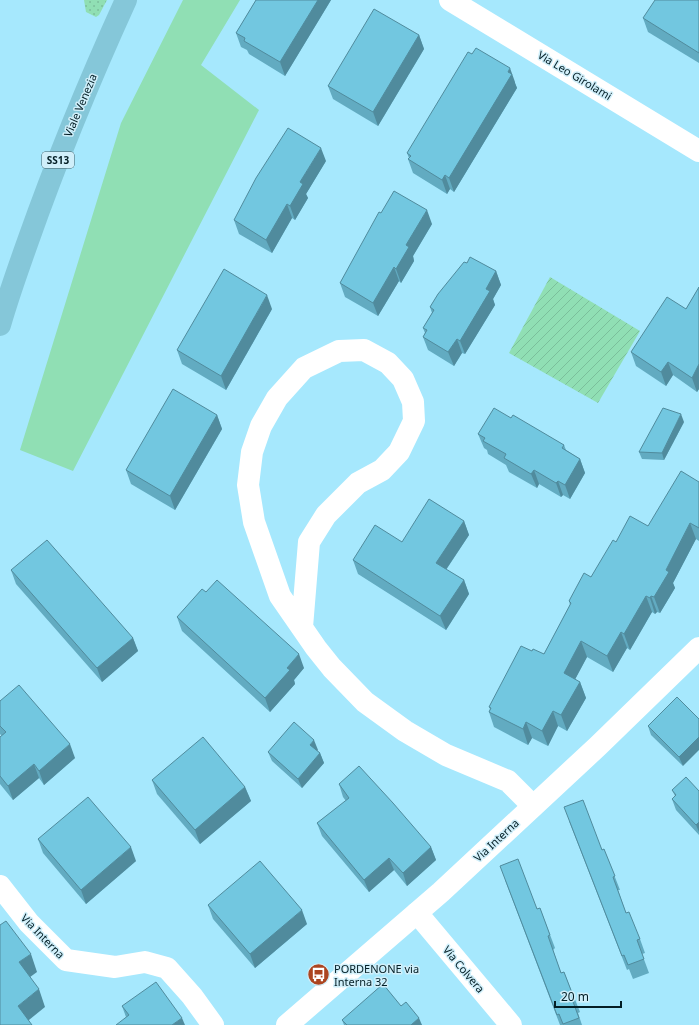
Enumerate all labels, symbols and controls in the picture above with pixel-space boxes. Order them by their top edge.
street label: Via Leo Girolami [535,47,615,103]
street label: Viale Venezia [60,71,100,139]
road number: SS13 [42,152,74,168]
street label: Via Interna [470,815,522,865]
street label: Via Interna [18,910,68,962]
street label: Via Colvera [440,942,488,996]
bus stop icon: PORDENONE via Interna 32 [305,961,331,987]
place label: PORDENONE via Interna 32 [334,961,419,989]
scale bar [555,983,621,1009]
text: 20 m [561,988,589,1005]

